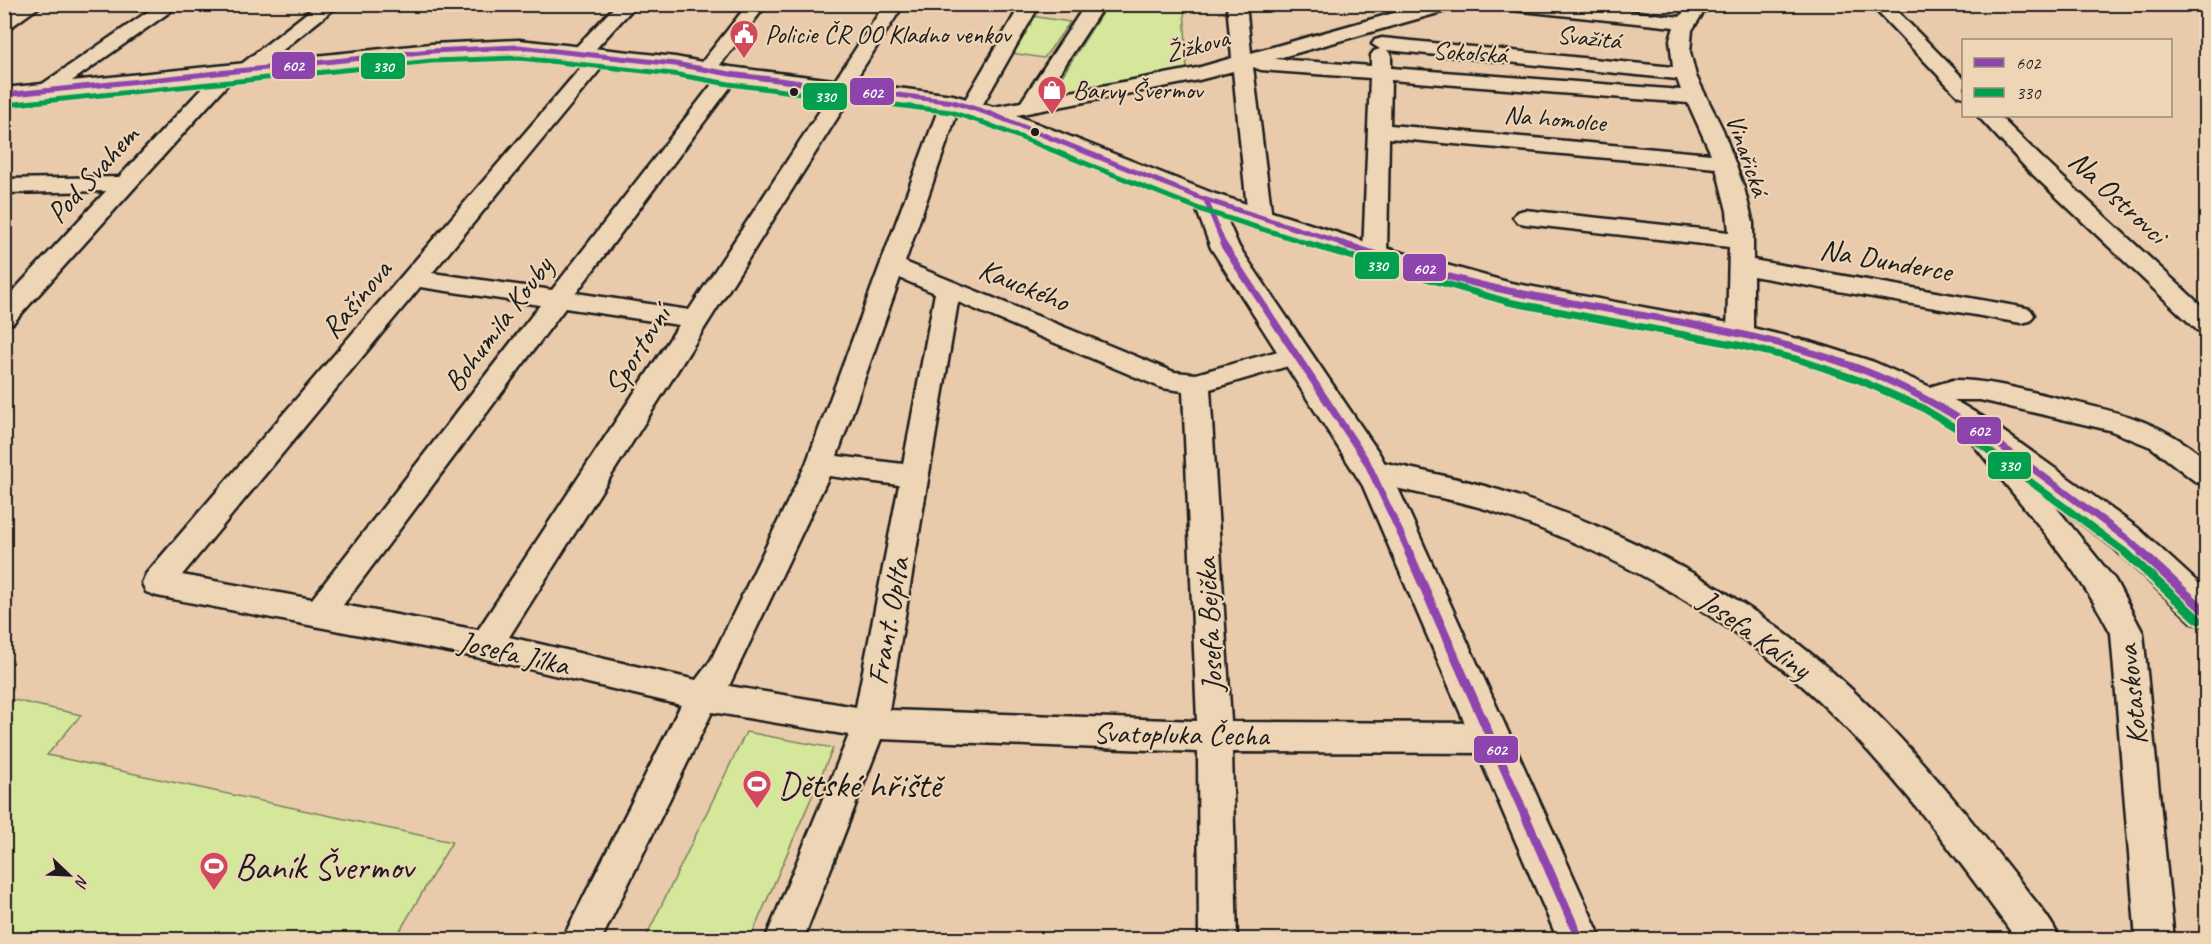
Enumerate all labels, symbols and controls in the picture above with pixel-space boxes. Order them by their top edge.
public building icon: Policie ČR OO Kladno venkov [728,18,760,60]
place label: Policie ČR OO Kladno venkov [765,18,1013,51]
street label: Svažitá [1555,18,1625,58]
street label: Žižkova [1162,21,1234,70]
street label: Sokolská [1432,33,1511,72]
legend [1962,39,2172,117]
line badge: 602 [271,51,316,80]
line badge: 330 [360,52,406,80]
text: 602 [2016,52,2042,74]
text: 602 [282,56,306,76]
text: 330 [372,57,396,77]
shop icon: Barvy Švermov [1036,74,1068,116]
place label: Barvy Švermov [1073,74,1205,107]
line badge: 602 [849,77,895,106]
line badge: 330 [802,82,848,111]
text: 330 [2016,82,2042,104]
text: 602 [861,83,885,103]
unlabelled marker [788,86,800,98]
text: 330 [814,87,838,107]
street label: Na homolce [1503,98,1610,140]
street label: Vinařická [1718,110,1778,203]
street label: Pod Svahem [38,115,148,231]
unlabelled marker [1029,126,1041,138]
street label: Na Ostrovci [2061,142,2178,255]
street label: Na Dunderce [1817,230,1957,291]
street label: Bohumila Kouby [435,248,562,399]
street label: Rašínova [312,250,401,346]
street label: Kauckého [973,250,1076,321]
line badge: 330 [1354,251,1400,280]
line badge: 602 [1402,253,1447,282]
text: 330 [1366,256,1390,276]
text: 602 [1413,259,1437,279]
street label: Sportovní [595,293,682,401]
line badge: 602 [1956,416,2002,445]
text: 602 [1968,421,1992,441]
line badge: 330 [1987,451,2032,480]
text: 330 [1998,456,2022,476]
street label: Frant. Oplta [858,553,918,687]
street label: Josefa Bejčka [1186,555,1232,695]
street label: Josefa Kaliny [1690,580,1820,688]
street label: Josefa Jílka [453,621,575,684]
street label: Kotaskova [2108,641,2156,747]
street label: Svatopluka Čecha [1093,713,1271,755]
line badge: 602 [1473,735,1519,764]
text: 602 [1485,740,1509,760]
place label: Dětské hřiště [778,762,946,808]
sports icon: Dětské hřiště [741,768,773,810]
place label: Baník Švermov [235,844,416,890]
north arrow [39,845,99,905]
sports icon: Baník Švermov [198,850,230,892]
text: N [70,872,93,892]

